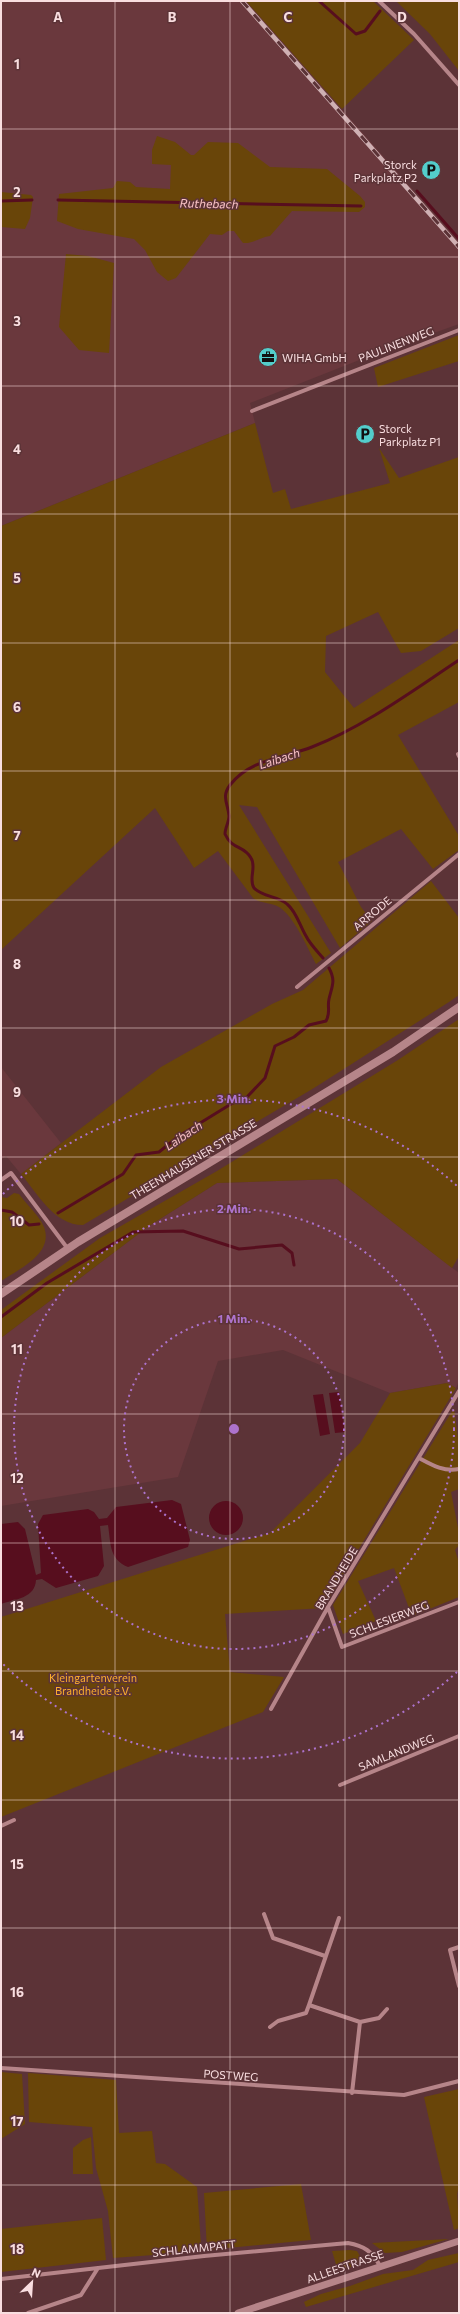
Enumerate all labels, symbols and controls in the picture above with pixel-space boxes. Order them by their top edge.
text: A [53,9,63,25]
text: B [168,9,177,25]
text: C [284,9,293,25]
text: D [397,9,407,25]
text: 1 [14,56,20,72]
place label: Storck Parkplatz P2 [354,158,417,184]
parking icon: Storck Parkplatz P2 [420,159,442,181]
text: 2 [13,184,21,200]
water label: Ruthebach [179,195,239,211]
text: 3 [13,313,21,329]
street label: PAULINENWEG [356,324,436,364]
office icon: WIHA GmbH [257,346,279,368]
place label: WIHA GmbH [282,351,347,364]
place label: Storck Parkplatz P1 [379,422,441,448]
parking icon: Storck Parkplatz P1 [354,423,376,445]
text: 4 [13,441,21,457]
text: 5 [13,570,21,586]
text: 6 [13,699,21,715]
water label: Laibach [257,745,301,771]
text: 7 [13,827,21,843]
street label: ARRODE [350,893,394,933]
text: 8 [13,956,21,972]
text: 9 [13,1084,21,1100]
text: 3 Min. [217,1091,251,1105]
street label: THEENHAUSENER STRASSE [127,1116,259,1202]
water label: Laibach [162,1117,205,1153]
text: 2 Min. [217,1201,251,1215]
text: 10 [10,1213,25,1229]
text: 1 Min. [218,1311,250,1325]
text: 11 [11,1341,23,1357]
centre of rings [227,1422,241,1436]
text: 12 [10,1470,24,1486]
street label: BRANDHEIDE [312,1544,360,1612]
text: 13 [10,1598,24,1614]
street label: SCHLESIERWEG [347,1598,431,1640]
park label: Kleingartenverein Brandheide e.V. [49,1671,137,1697]
text: 14 [10,1727,24,1743]
street label: SAMLANDWEG [356,1731,436,1773]
text: 15 [10,1856,24,1872]
text: 16 [10,1984,24,2000]
street label: POSTWEG [203,2067,259,2083]
text: 17 [10,2113,24,2129]
street label: SCHLAMMPATT [151,2237,237,2259]
text: 18 [10,2241,24,2257]
street label: ALLEESTRASSE [305,2247,385,2285]
north arrow [12,2262,52,2302]
text: N [30,2265,43,2280]

